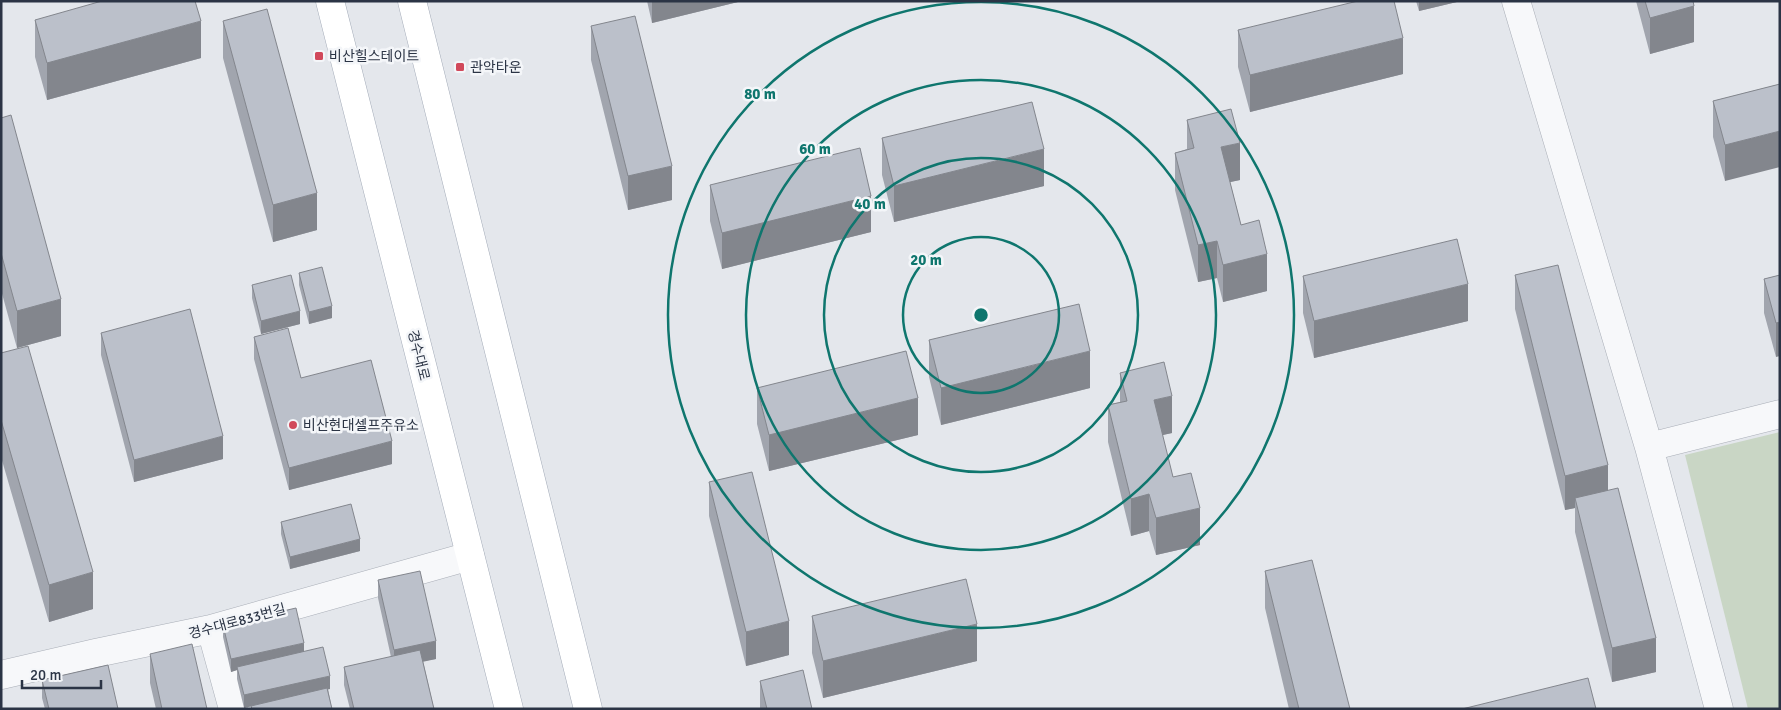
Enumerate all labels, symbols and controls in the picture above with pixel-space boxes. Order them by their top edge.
place label: 비산힐스테이트 [329,48,419,65]
marker: 비산힐스테이트 [313,50,325,62]
place label: 관악타운 [470,59,522,76]
marker: 관악타운 [454,61,466,73]
text: 80 m [744,85,776,103]
text: 60 m [799,140,831,158]
text: 40 m [854,195,886,213]
text: 20 m [910,251,942,269]
centre of rings [972,306,990,324]
street label: 경수대로 [404,328,433,382]
place label: 비산현대셀프주유소 [303,417,419,434]
marker: 비산현대셀프주유소 [287,419,299,431]
street label: 경수대로833번길 [187,600,288,643]
scale bar [22,658,101,690]
text: 20 m [30,666,61,684]

